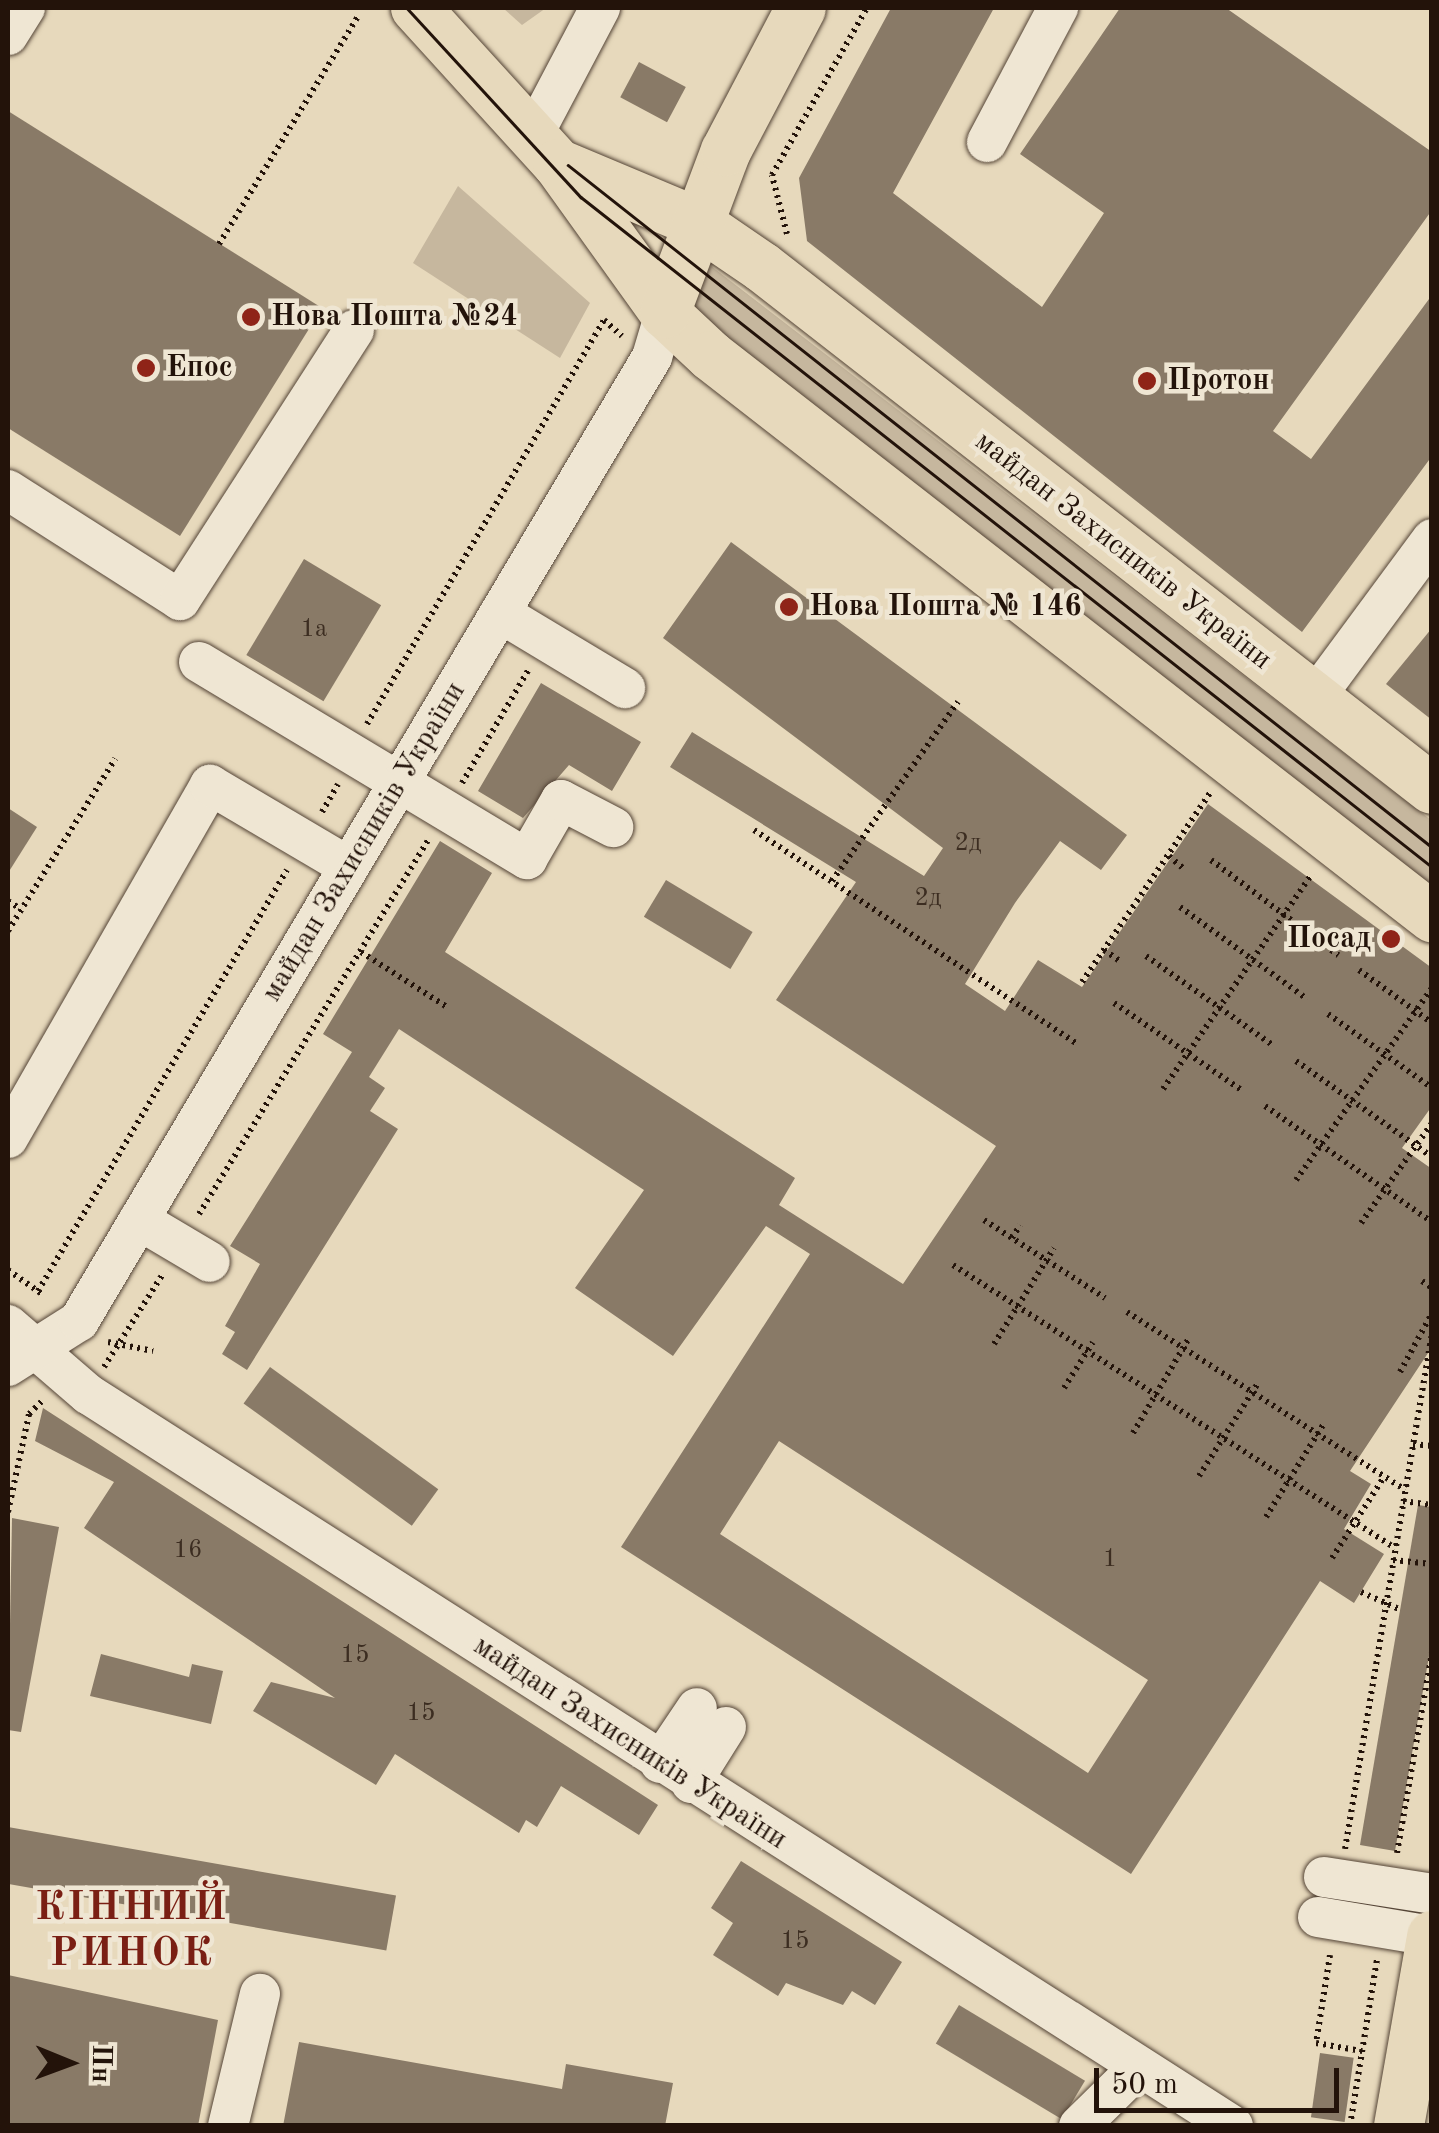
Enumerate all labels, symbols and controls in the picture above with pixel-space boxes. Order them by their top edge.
place label: Нова Пошта №24 [271,299,518,335]
marker: Нова Пошта №24 [240,306,262,328]
place label: Епос [166,350,233,386]
marker: Епос [135,357,157,379]
place label: Протон [1167,363,1269,399]
marker: Протон [1136,370,1158,392]
street label: майдан Захисників України [968,424,1278,678]
place label: Нова Пошта № 146 [809,589,1082,625]
marker: Нова Пошта № 146 [778,596,800,618]
house number: 1а [301,615,327,645]
street label: майдан Захисників України [254,676,474,1008]
house number: 2д [955,829,981,859]
house number: 2д [915,884,941,914]
place label: Посад [1287,921,1371,957]
marker: Посад [1380,928,1402,950]
house number: 16 [174,1536,202,1566]
house number: 1 [1103,1545,1117,1575]
street label: майдан Захисників України [467,1628,793,1858]
house number: 15 [341,1641,369,1671]
house number: 15 [407,1699,435,1729]
district label: КІННИЙ РИНОК [35,1885,229,1979]
house number: 15 [781,1927,809,1957]
north arrow [20,2013,120,2113]
text: Пн [86,2044,114,2083]
scale bar [1099,2048,1344,2110]
text: 50 m [1111,2070,1178,2100]

